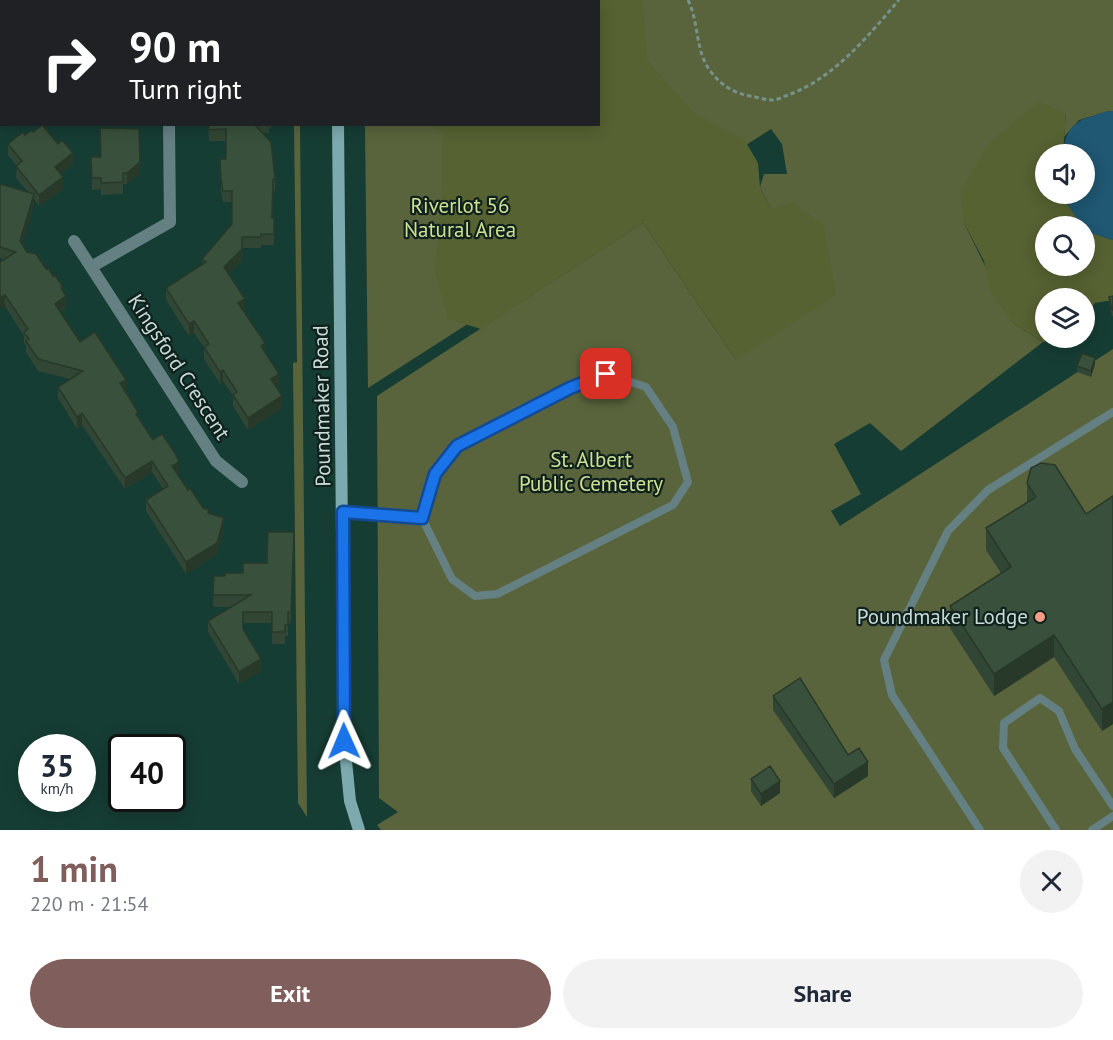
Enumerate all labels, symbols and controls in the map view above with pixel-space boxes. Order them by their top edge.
text: 90 m [129,19,221,74]
icon: right [30,24,108,102]
text: Turn right [129,72,242,106]
map controls [1035,144,1095,348]
button: sound [1035,144,1095,204]
park label: Riverlot 56 Natural Area [404,192,516,243]
button: search [1035,216,1095,276]
button: layers [1035,288,1095,348]
street label: Kingsford Crescent [122,289,237,445]
street label: Poundmaker Road [307,325,336,487]
pin [580,348,631,399]
icon: arrive [589,357,622,390]
park label: St. Albert Public Cemetery [519,446,663,497]
place label: Poundmaker Lodge [857,603,1028,630]
marker: Poundmaker Lodge [1033,610,1047,624]
position arrow [312,709,376,773]
speed limit sign: 40 [108,734,186,812]
text: 35 [40,746,74,785]
text: km/h [41,779,73,798]
text: 1 min [30,845,118,892]
button: close [1020,850,1083,913]
text: 220 m · 21:54 [30,891,148,917]
button: Exit [30,959,551,1028]
button: Share [563,959,1083,1028]

